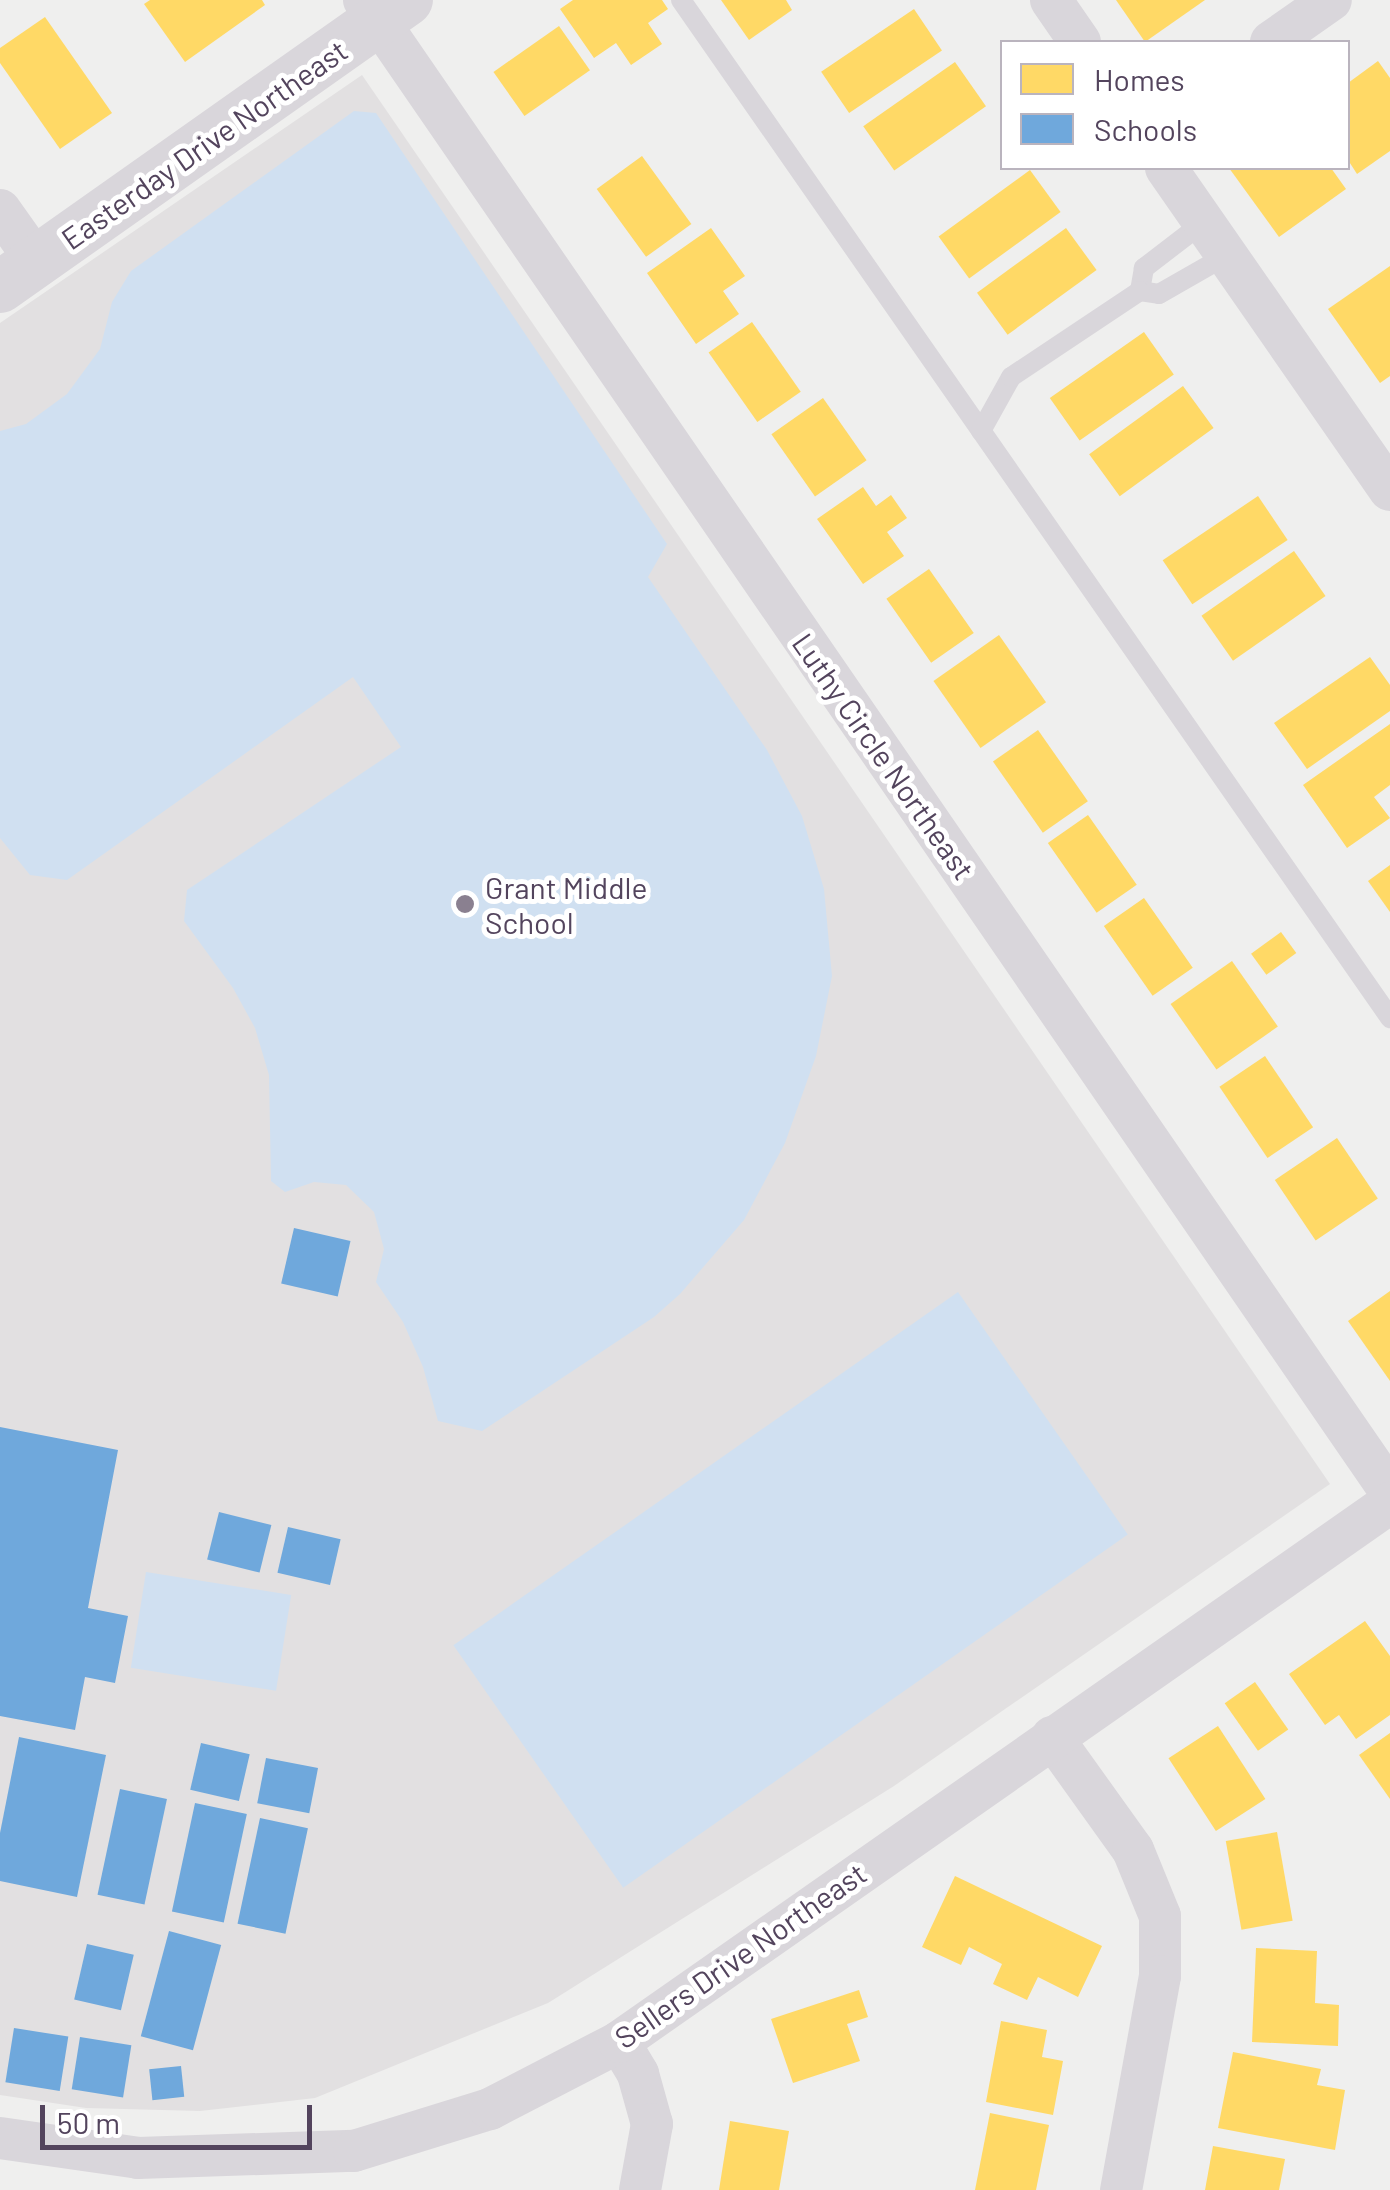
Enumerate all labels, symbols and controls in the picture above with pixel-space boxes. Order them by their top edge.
street label: Easterday Drive Northeast [54,32,354,256]
legend [1000,40,1350,170]
text: Homes [1094,61,1185,97]
text: Schools [1094,111,1197,147]
street label: Luthy Circle Northeast [785,626,983,886]
place label: Grant Middle School [485,869,647,940]
marker: Grant Middle School [454,893,476,915]
street label: Sellers Drive Northeast [607,1855,873,2055]
scale bar [45,2085,318,2147]
text: 50 m [57,2104,120,2140]

